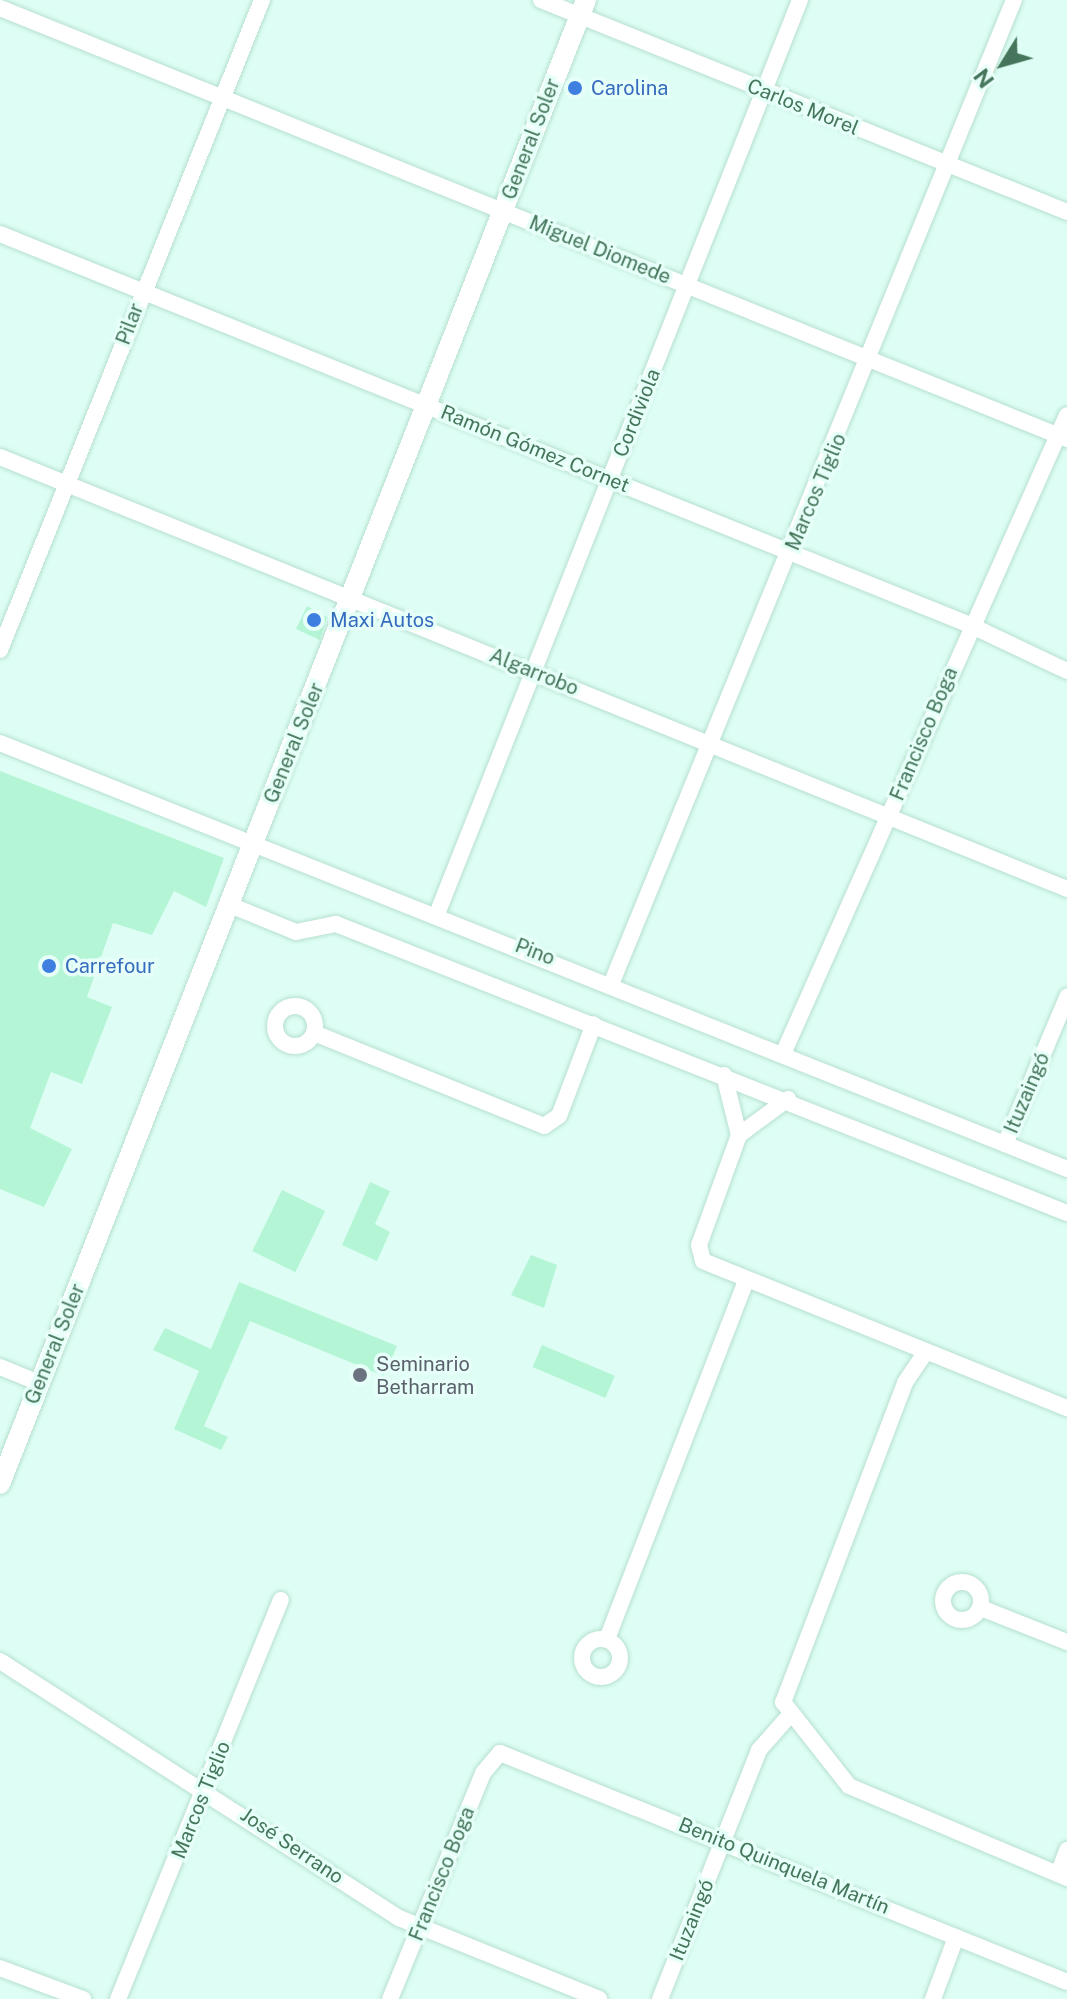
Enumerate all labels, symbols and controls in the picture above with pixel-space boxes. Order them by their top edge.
north arrow [963,24,1043,104]
text: N [968,64,999,93]
street label: Carlos Morel [744,74,862,140]
street label: General Soler [497,75,565,203]
place label: Carolina [591,76,668,100]
marker: Carolina [566,79,584,97]
street label: Miguel Diomede [526,211,674,289]
street label: Pilar [111,300,149,348]
street label: Cordiviola [608,365,666,461]
street label: Ramón Gómez Cornet [437,400,633,498]
street label: Marcos Tiglio [781,430,851,554]
place label: Maxi Autos [330,608,434,632]
marker: Maxi Autos [305,611,323,629]
street label: Algarrobo [486,643,582,701]
street label: Francisco Boga [885,664,963,804]
street label: General Soler [259,679,329,807]
street label: Pino [512,934,558,970]
place label: Carrefour [65,954,155,978]
marker: Carrefour [40,957,58,975]
street label: Ituzaingó [999,1049,1055,1137]
street label: General Soler [20,1280,90,1408]
place label: Seminario Betharram [376,1352,474,1399]
marker: Seminario Betharram [351,1366,369,1384]
street label: Marcos Tiglio [166,1738,236,1862]
street label: José Serrano [236,1803,348,1889]
street label: Francisco Boga [404,1803,480,1945]
street label: Benito Quinquela Martín [675,1813,893,1919]
street label: Ituzaingó [665,1876,719,1964]

